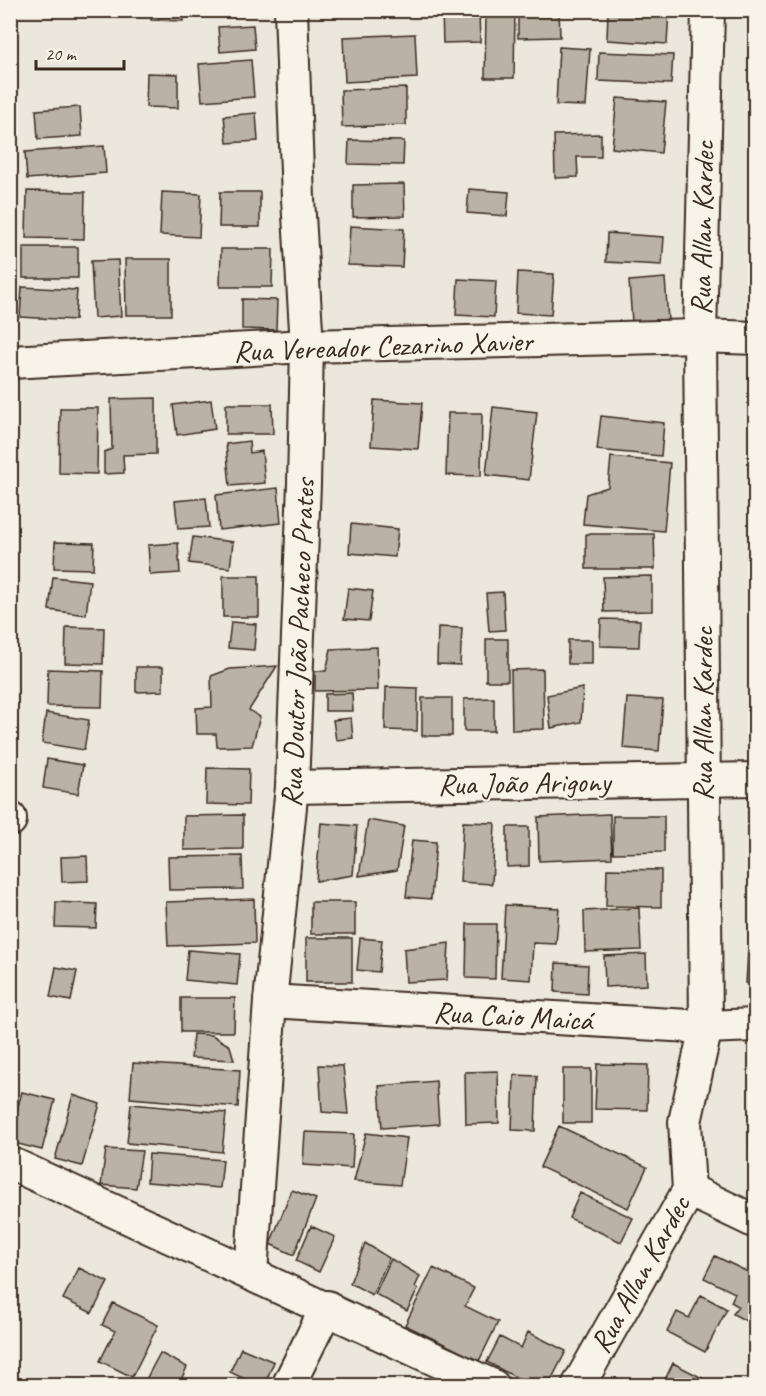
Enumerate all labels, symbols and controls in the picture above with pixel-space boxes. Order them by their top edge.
scale bar [36,33,124,71]
text: 20 m [45,43,78,65]
street label: Rua Allan Kardec [681,140,723,315]
street label: Rua Vereador Cezarino Xavier [233,322,535,370]
street label: Rua Doutor João Pacheco Prates [271,475,323,809]
street label: Rua Allan Kardec [683,626,721,801]
street label: Rua João Arigony [437,762,613,804]
street label: Rua Caio Maicá [433,993,596,1039]
street label: Rua Allan Kardec [581,1188,699,1359]

